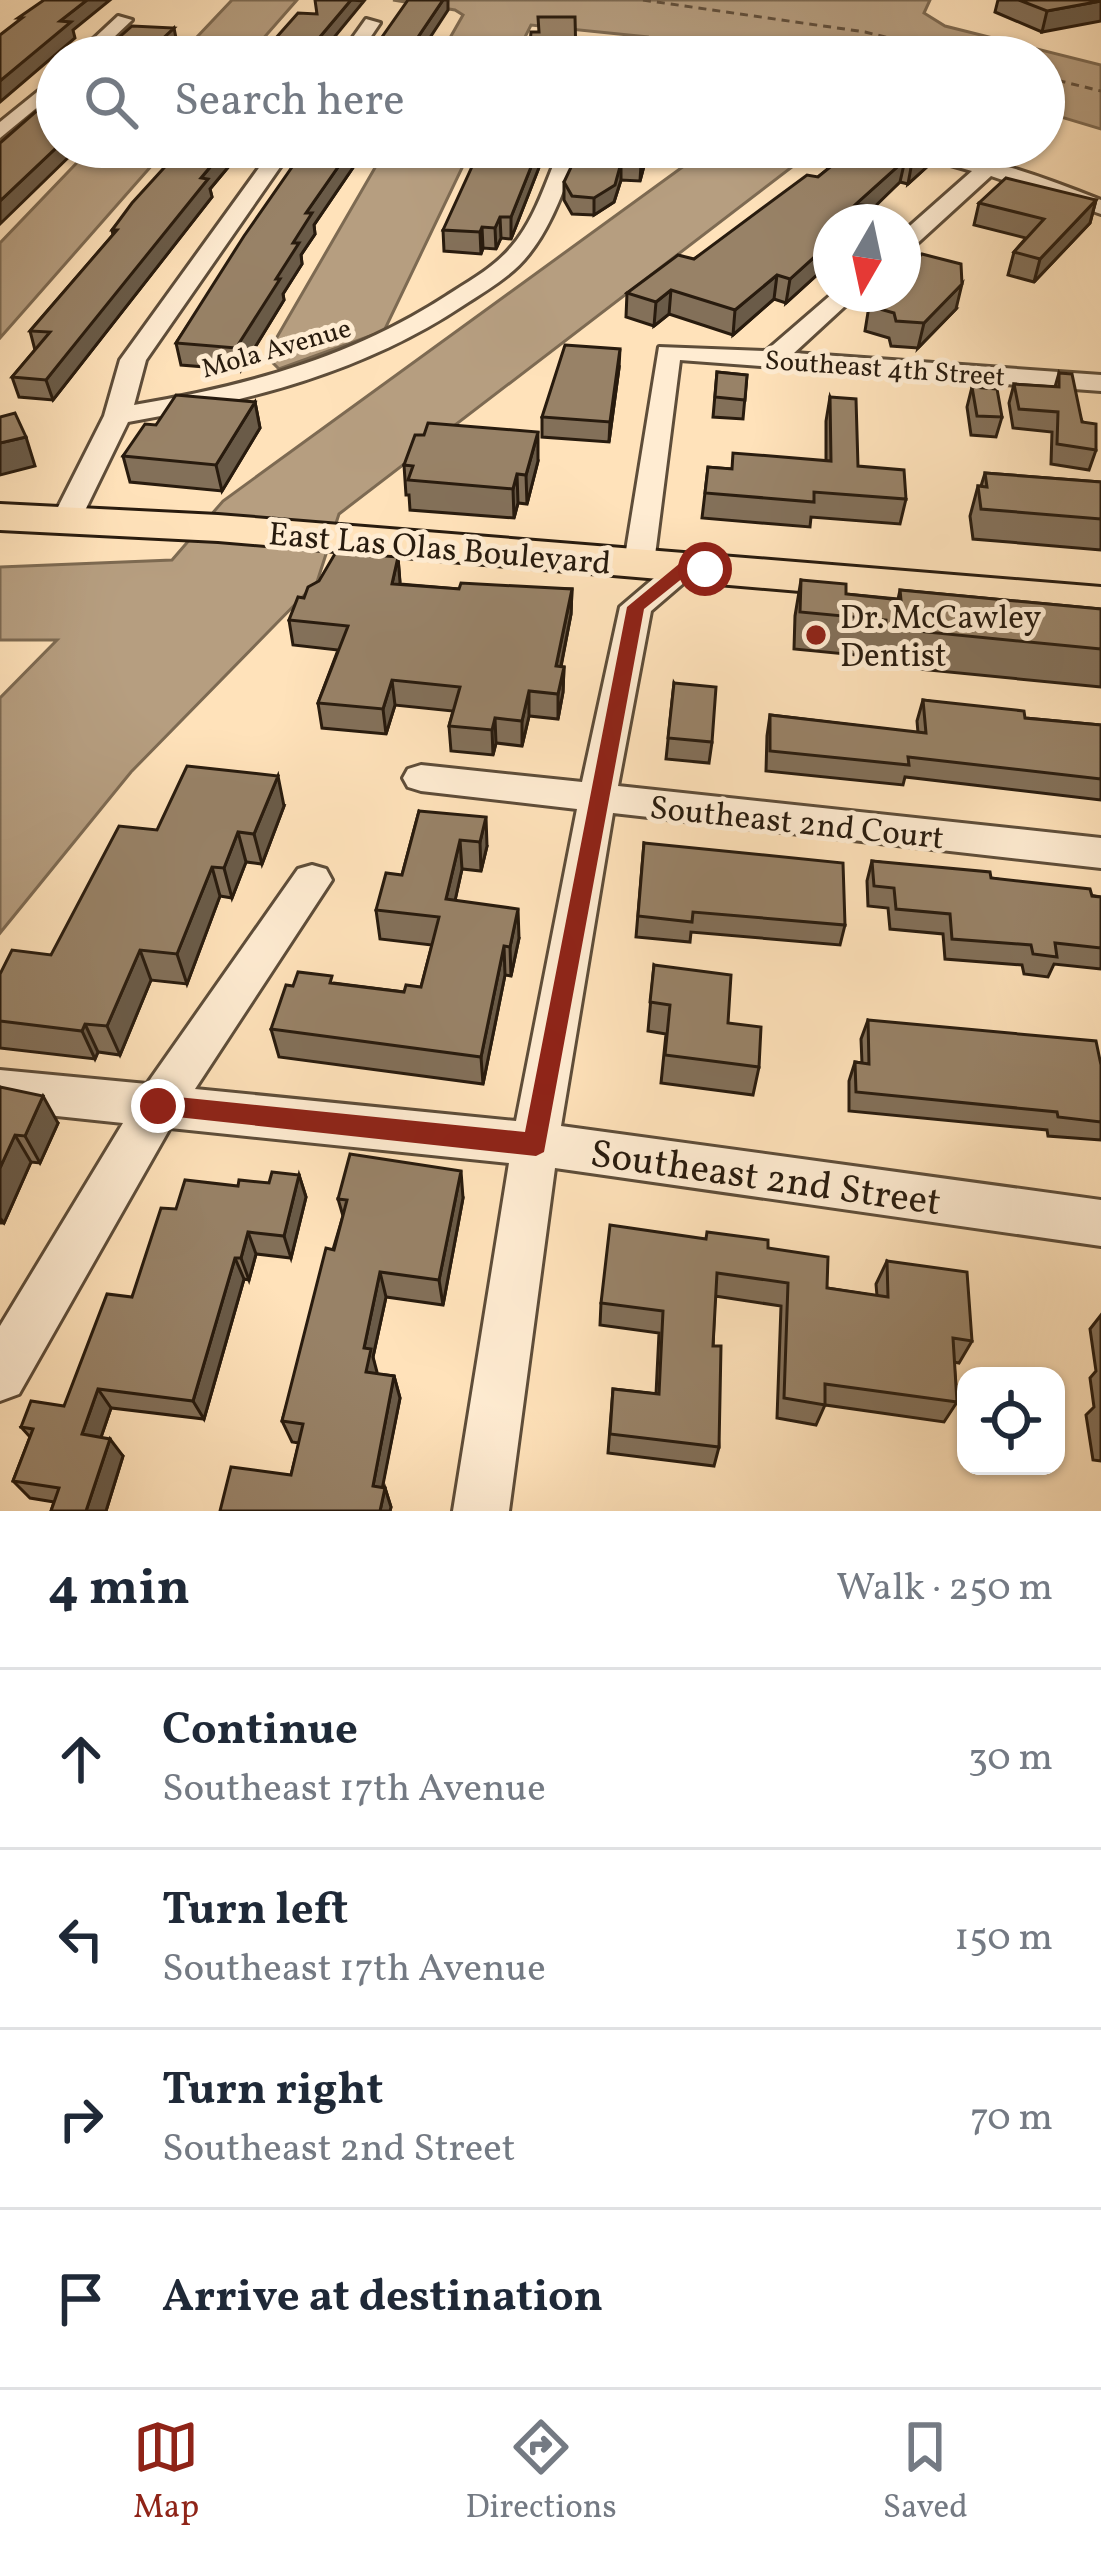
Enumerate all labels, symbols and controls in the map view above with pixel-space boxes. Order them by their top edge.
search box [36,36,1065,168]
icon: search [78,69,144,135]
text: Search here [174,71,405,134]
north arrow [813,204,921,312]
street label: Mola Avenue [197,310,356,389]
street label: Southeast 4th Street [764,343,1006,397]
street label: East Las Olas Boulevard [267,513,613,589]
route start [678,542,732,596]
place label: Dr. McCawley Dentist [840,597,1042,681]
marker: Dr. McCawley Dentist [803,622,829,648]
street label: Southeast 2nd Court [647,787,946,863]
route end [131,1079,185,1133]
street label: Southeast 2nd Street [587,1129,944,1231]
map controls [957,1367,1065,1475]
button: locate [957,1367,1065,1475]
text: 4 min [48,1554,190,1625]
text: Walk · 250 m [836,1562,1053,1616]
text: Continue [162,1700,358,1763]
icon: ahead [48,1726,114,1792]
text: 30 m [968,1732,1053,1786]
text: Southeast 17th Avenue [162,1763,546,1817]
text: Turn left [162,1880,348,1943]
icon: left [48,1906,114,1972]
text: 150 m [954,1912,1053,1966]
text: Southeast 17th Avenue [162,1943,546,1997]
text: Turn right [162,2060,383,2123]
icon: right [48,2086,114,2152]
text: 70 m [970,2092,1053,2146]
text: Southeast 2nd Street [162,2123,516,2177]
icon: arrive [48,2266,114,2332]
text: Arrive at destination [162,2267,603,2330]
tab: Map [133,2414,199,2532]
tab: Directions [465,2414,617,2532]
tab: Saved [883,2414,968,2532]

